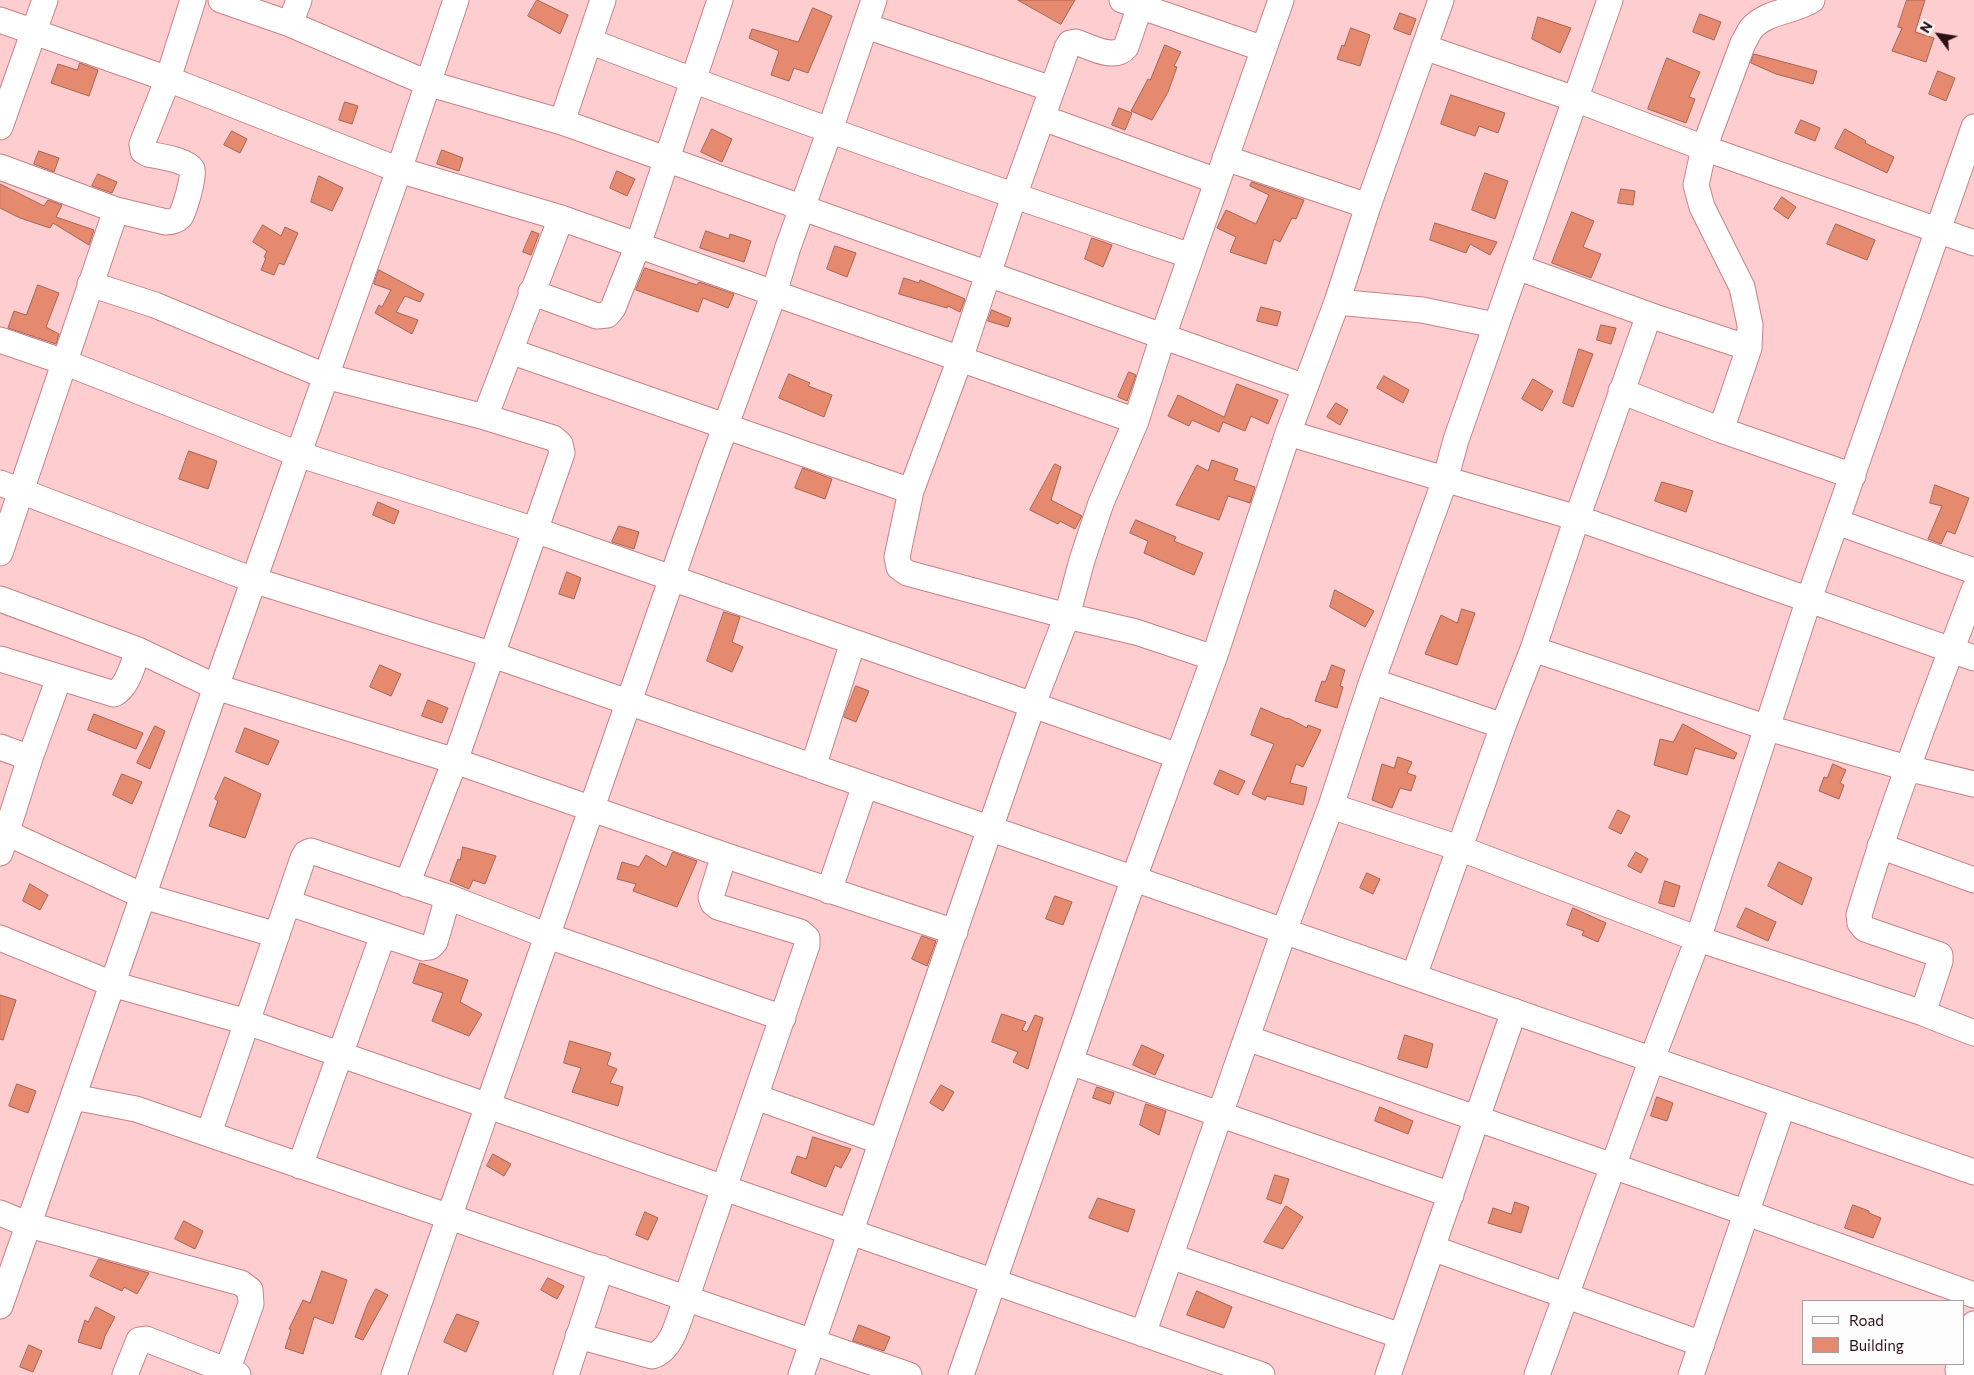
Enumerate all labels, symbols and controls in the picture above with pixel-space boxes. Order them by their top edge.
north arrow [1914,10,1964,60]
text: N [1916,18,1936,36]
legend [1802,1300,1964,1365]
text: Road [1849,1311,1884,1329]
text: Building [1849,1336,1904,1354]

